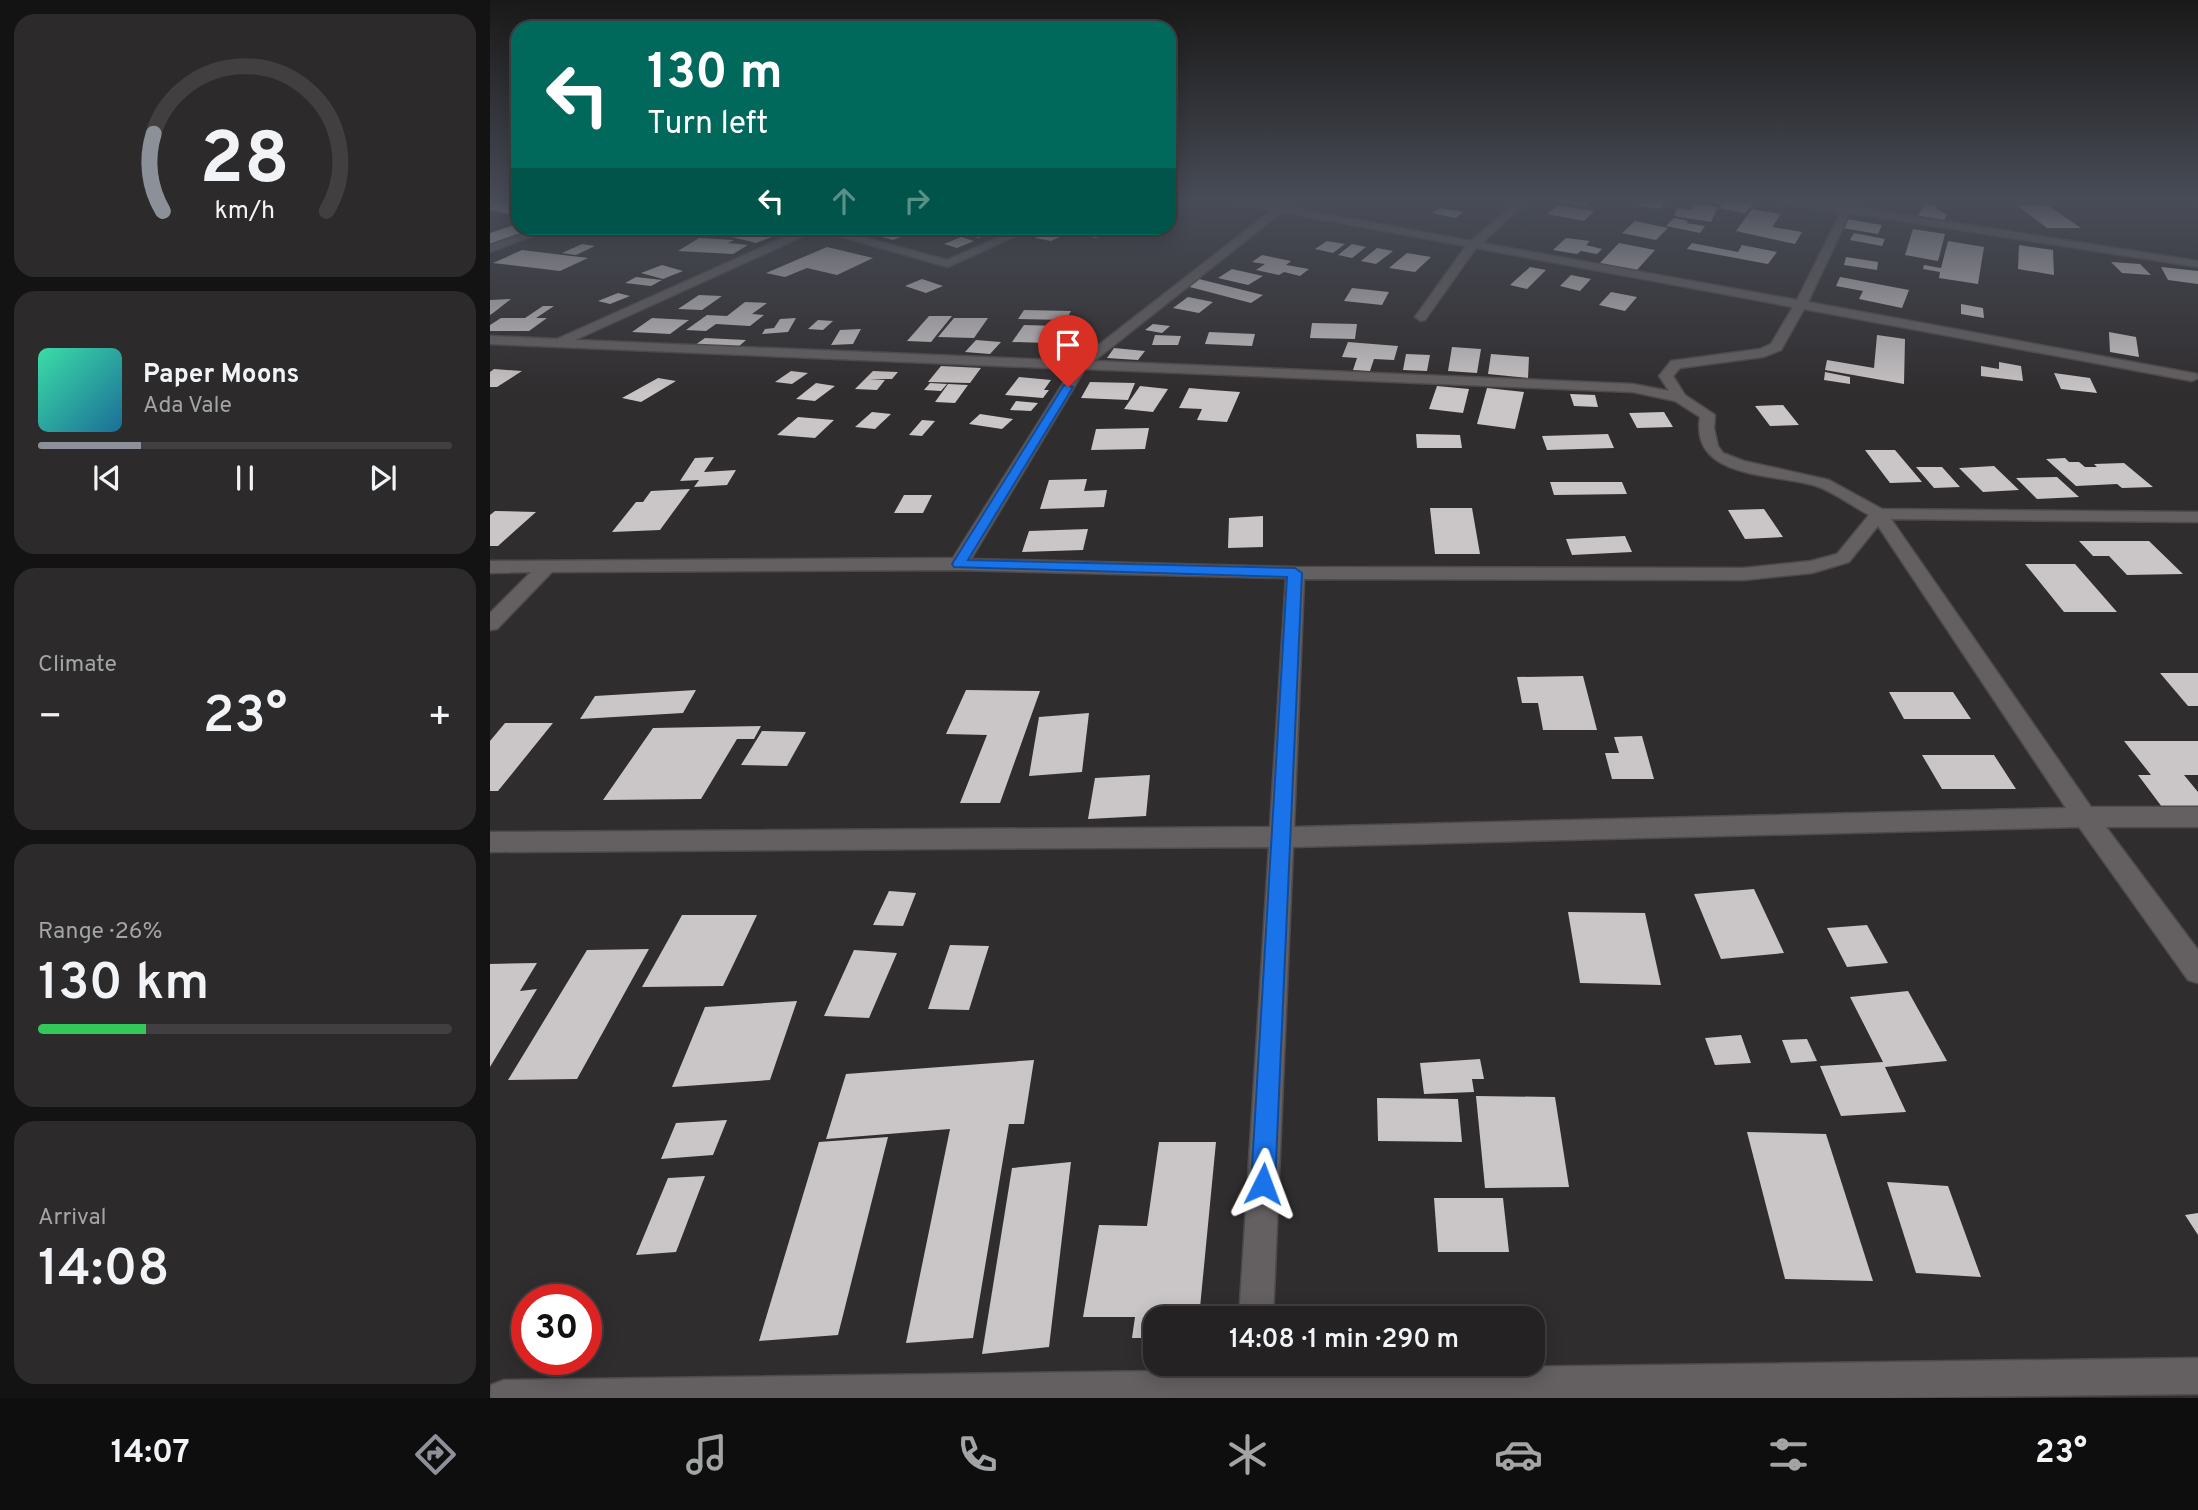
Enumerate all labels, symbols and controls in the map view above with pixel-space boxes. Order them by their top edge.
text: 130 m [647,44,783,106]
icon: left [532,49,623,140]
text: Turn left [647,105,768,145]
text: 28 [200,118,290,210]
icon: left [752,182,790,220]
icon: ahead [825,182,863,220]
icon: right [898,182,936,220]
text: km/h [215,196,275,228]
pin [1038,315,1098,387]
icon: arrive [1049,326,1087,364]
text: Paper Moons [143,359,299,392]
text: Ada Vale [143,392,232,421]
icon: previous [88,459,126,497]
icon: pause [226,459,264,497]
icon: next [364,459,402,497]
text: Climate [38,651,117,680]
text: 23° [203,685,287,751]
text: − [38,694,63,743]
text: + [427,694,452,743]
text: Range · 26% [38,918,163,947]
text: 130 km [38,952,209,1018]
position arrow [1226,1147,1300,1221]
text: Arrival [38,1204,107,1233]
text: 14:08 [38,1238,170,1304]
speed limit sign: 30 [511,1284,602,1375]
text: 14:08 · 1 min · 290 m [1229,1324,1459,1357]
icon: directions [411,1430,460,1479]
icon: music [682,1430,731,1479]
icon: phone [953,1430,1002,1479]
icon: climate [1223,1430,1272,1479]
icon: car [1494,1430,1543,1479]
icon: filters [1764,1430,1813,1479]
text: 14:07 [111,1434,190,1474]
text: 23° [2035,1434,2087,1474]

